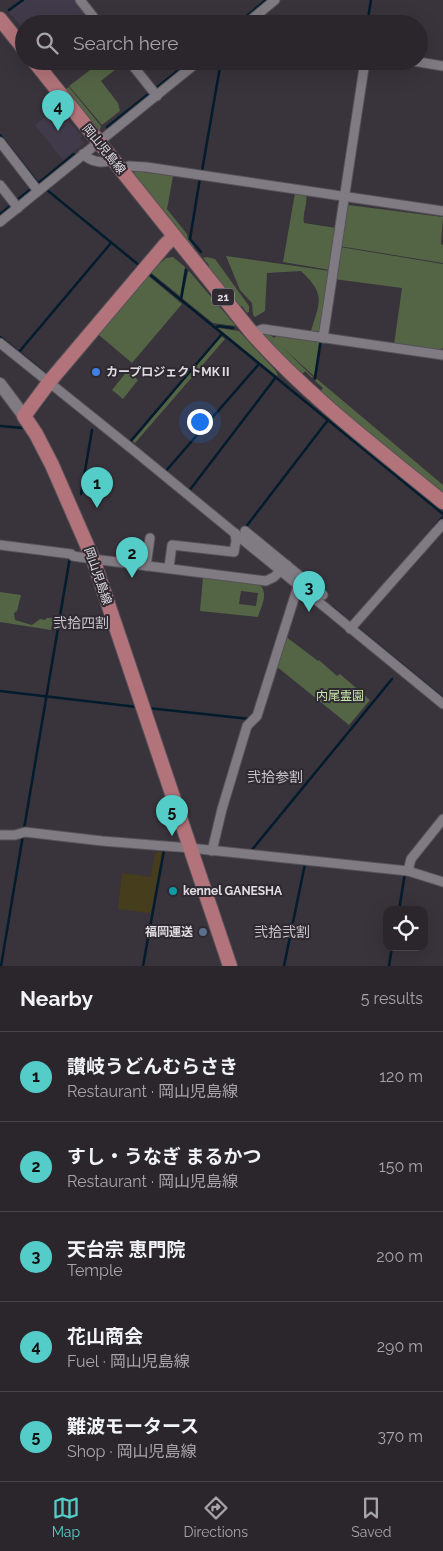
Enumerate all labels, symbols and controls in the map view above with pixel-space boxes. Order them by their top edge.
search box [15,15,428,70]
icon: search [33,29,61,57]
text: Search here [73,32,179,54]
pin: 4 [42,90,74,131]
street label: 岡山児島線 [80,121,128,177]
road number: 21 [212,288,234,306]
place label: カープロジェクトMKⅡ [106,365,232,379]
marker: カープロジェクトMKⅡ [90,366,102,378]
your location [187,409,213,435]
pin: 1 [81,467,113,508]
pin: 2 [116,537,148,578]
street label: 岡山児島線 [82,545,114,607]
pin: 3 [293,571,325,612]
district label: 弐拾四割 [53,615,109,631]
park label: 内尾霊園 [316,689,364,703]
district label: 弐拾参割 [247,769,303,785]
pin: 5 [156,795,188,836]
place label: kennel GANESHA [183,884,283,898]
marker: kennel GANESHA [167,885,179,897]
map controls [383,906,428,951]
button: locate [383,906,428,951]
district label: 弐拾弐割 [254,924,310,940]
place label: 福岡運送 [145,925,193,939]
marker: 福岡運送 [197,926,209,938]
text: Nearby [20,986,93,1011]
text: 5 results [361,989,423,1008]
text: 讃岐うどんむらさき [67,1055,238,1077]
text: 1 [32,1067,40,1086]
text: 120 m [379,1067,423,1086]
text: Restaurant · 岡山児島線 [67,1082,238,1101]
text: すし・うなぎ まるかつ [67,1145,262,1167]
text: 2 [31,1157,41,1176]
text: 150 m [379,1157,423,1176]
text: Restaurant · 岡山児島線 [67,1172,238,1191]
text: 天台宗 恵門院 [67,1238,186,1260]
text: 3 [32,1247,40,1266]
text: 200 m [376,1247,423,1266]
text: Temple [67,1261,123,1280]
text: 花山商会 [67,1325,143,1347]
text: 4 [31,1337,41,1356]
text: 290 m [377,1337,423,1356]
text: Fuel · 岡山児島線 [67,1352,190,1371]
text: 難波モータース [67,1415,199,1437]
text: 5 [32,1427,40,1446]
text: 370 m [377,1427,423,1446]
text: Shop · 岡山児島線 [67,1442,197,1461]
tab: Map [52,1494,80,1540]
tab: Directions [183,1494,248,1540]
tab: Saved [351,1494,391,1540]

